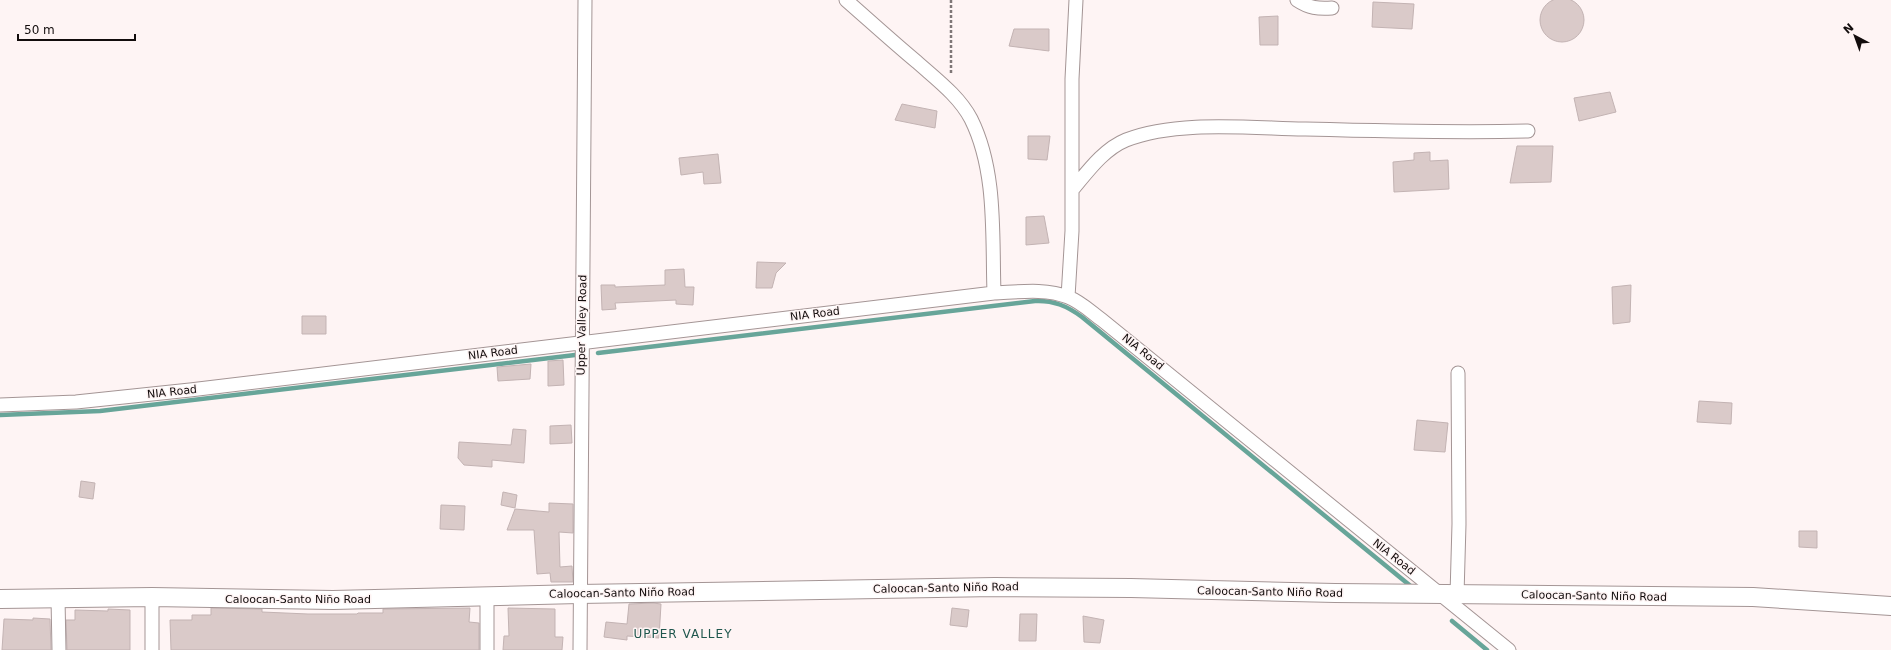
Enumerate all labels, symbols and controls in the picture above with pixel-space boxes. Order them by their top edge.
scale bar [18,16,135,42]
north arrow [1835,16,1875,56]
text: N [1841,21,1857,37]
text: 50 m [24,23,55,37]
street label: Upper Valley Road [575,275,589,375]
street label: NIA Road [789,304,841,324]
street label: NIA Road [1119,331,1167,373]
street label: NIA Road [467,343,519,363]
street label: NIA Road [146,383,198,401]
street label: NIA Road [1370,536,1418,578]
street label: Caloocan-Santo Niño Road [873,580,1019,596]
street label: Caloocan-Santo Niño Road [1197,584,1343,600]
street label: Caloocan-Santo Niño Road [549,585,695,601]
street label: Caloocan-Santo Niño Road [1521,588,1667,604]
street label: Caloocan-Santo Niño Road [225,593,371,606]
district label: UPPER VALLEY [634,627,732,641]

